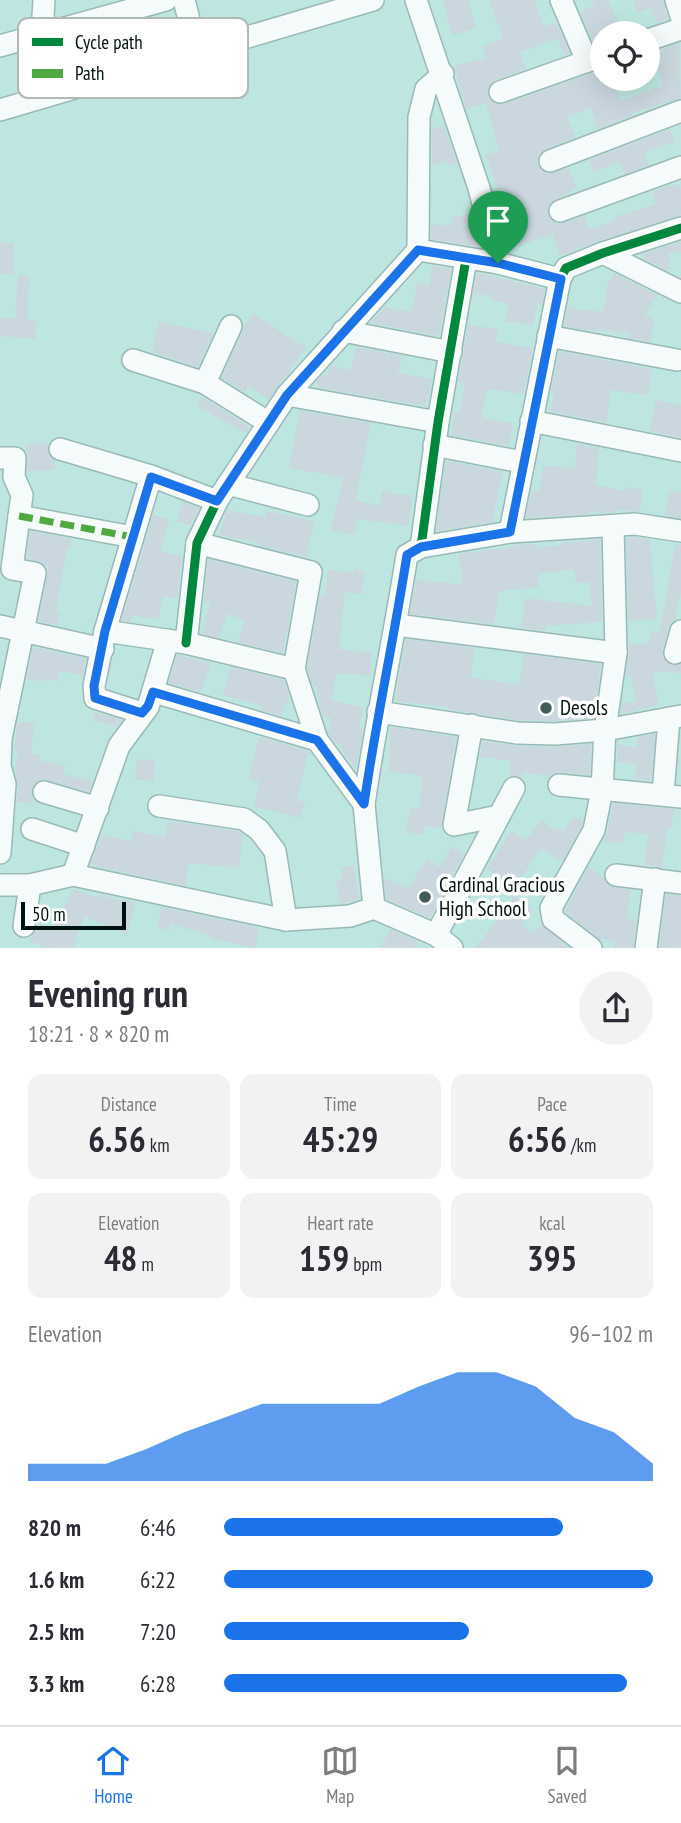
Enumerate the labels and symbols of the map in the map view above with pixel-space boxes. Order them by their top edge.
legend [18,18,248,98]
text: Cycle path [75,30,143,54]
text: Path [75,61,104,85]
pin [468,191,528,263]
place label: Desols [560,694,608,721]
marker: Desols [538,700,554,716]
place label: Cardinal Gracious High School [439,871,565,922]
marker: Cardinal Gracious High School [417,889,433,905]
scale bar [21,899,126,931]

